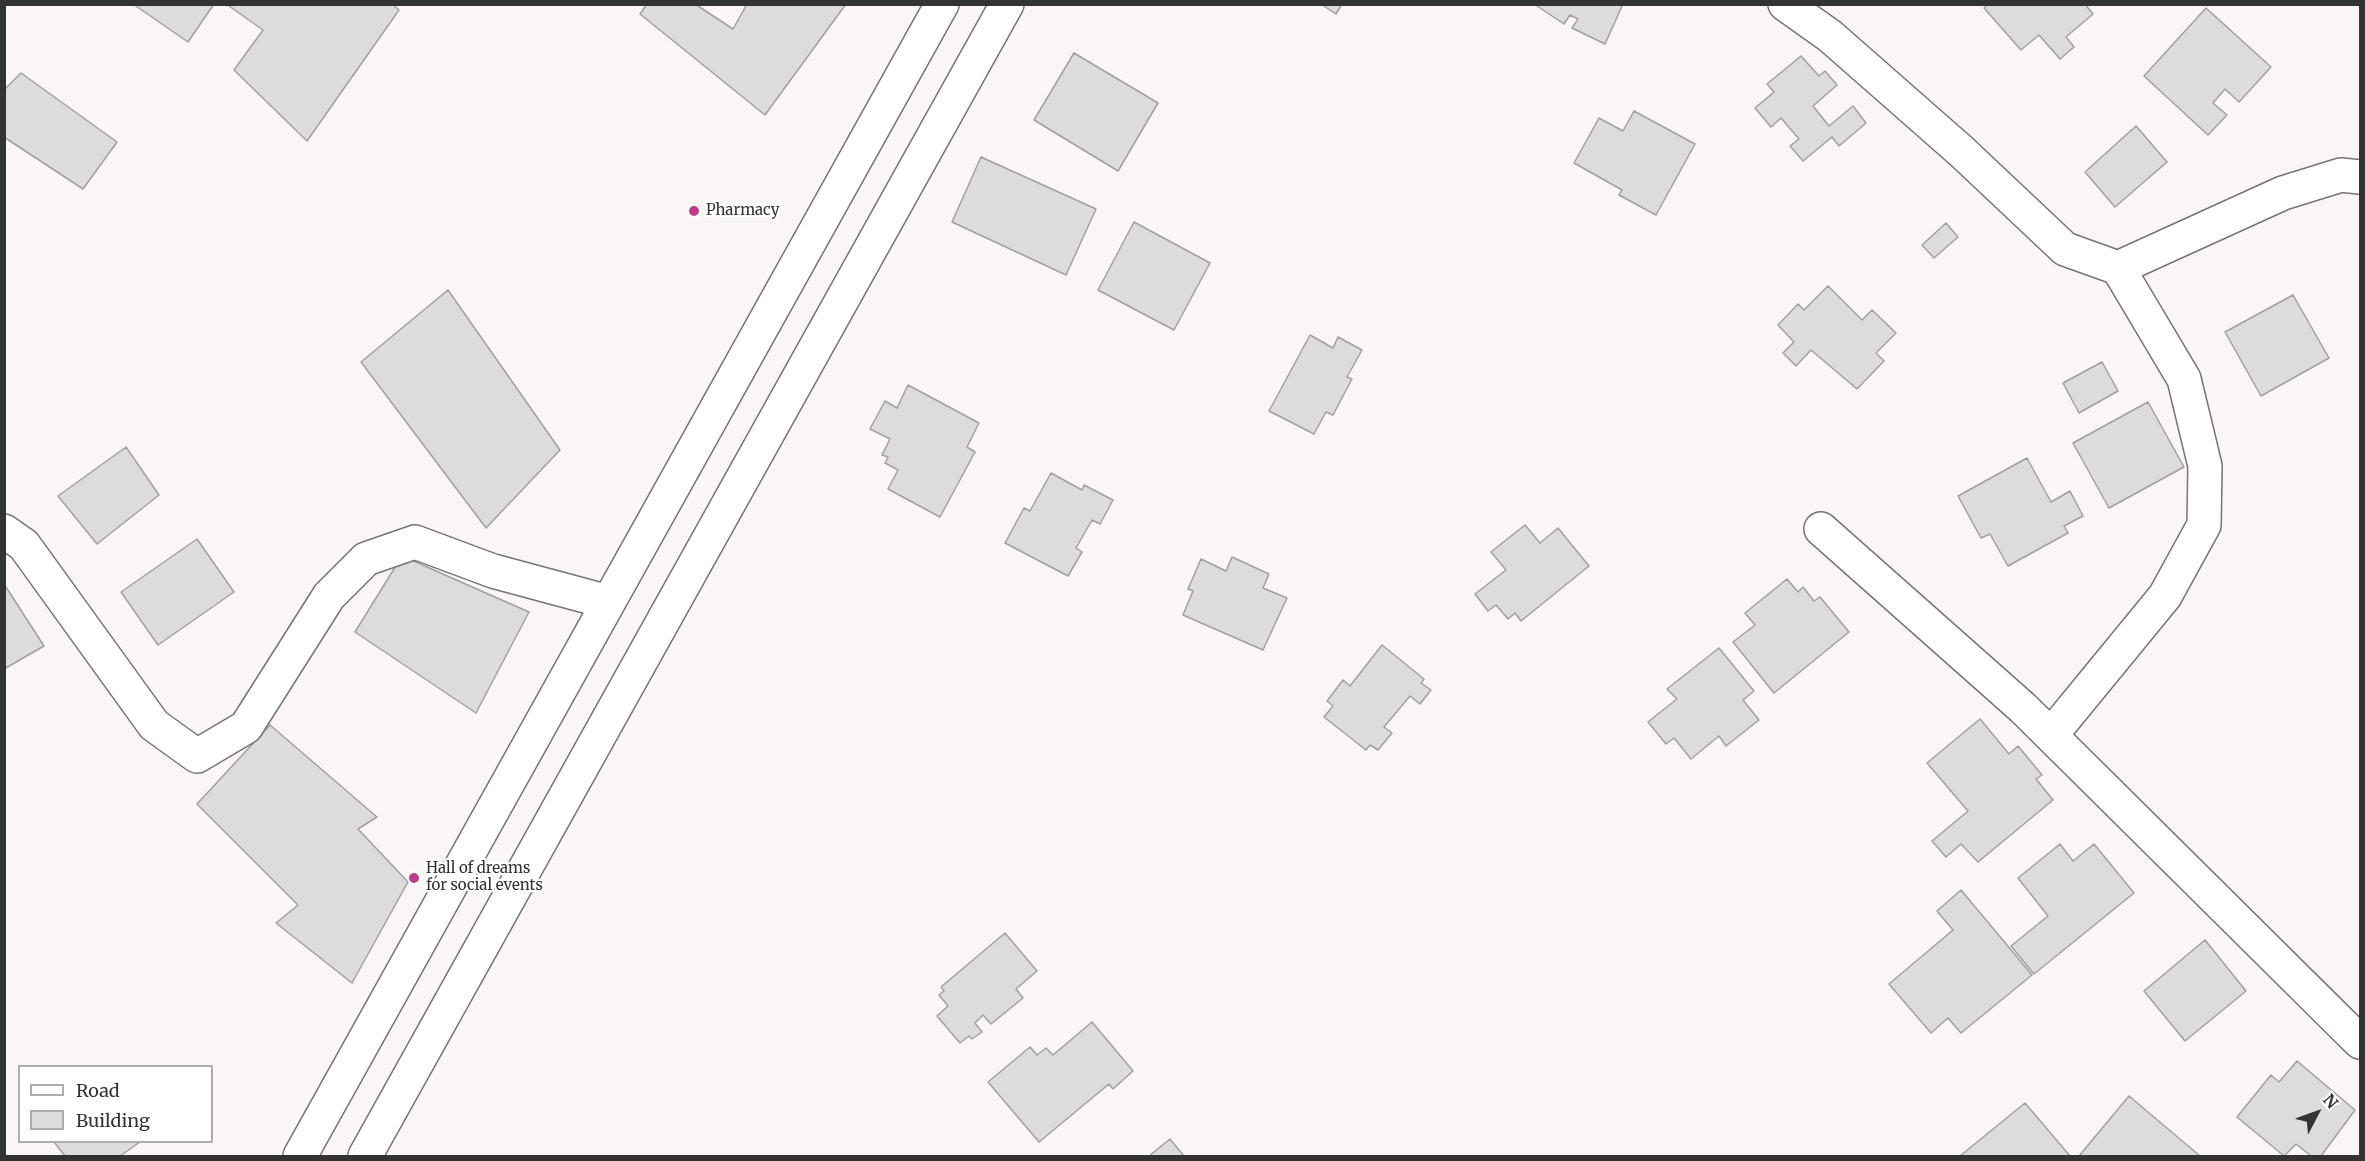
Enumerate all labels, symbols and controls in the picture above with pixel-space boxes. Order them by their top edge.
place label: Pharmacy [706,202,779,220]
marker: Pharmacy [687,204,701,218]
place label: Hall of dreams for social events [426,860,543,895]
marker: Hall of dreams for social events [407,871,421,885]
legend [18,1065,213,1143]
text: Road [76,1079,120,1102]
north arrow [2287,1083,2347,1143]
text: N [2319,1090,2342,1113]
text: Building [76,1109,150,1132]

